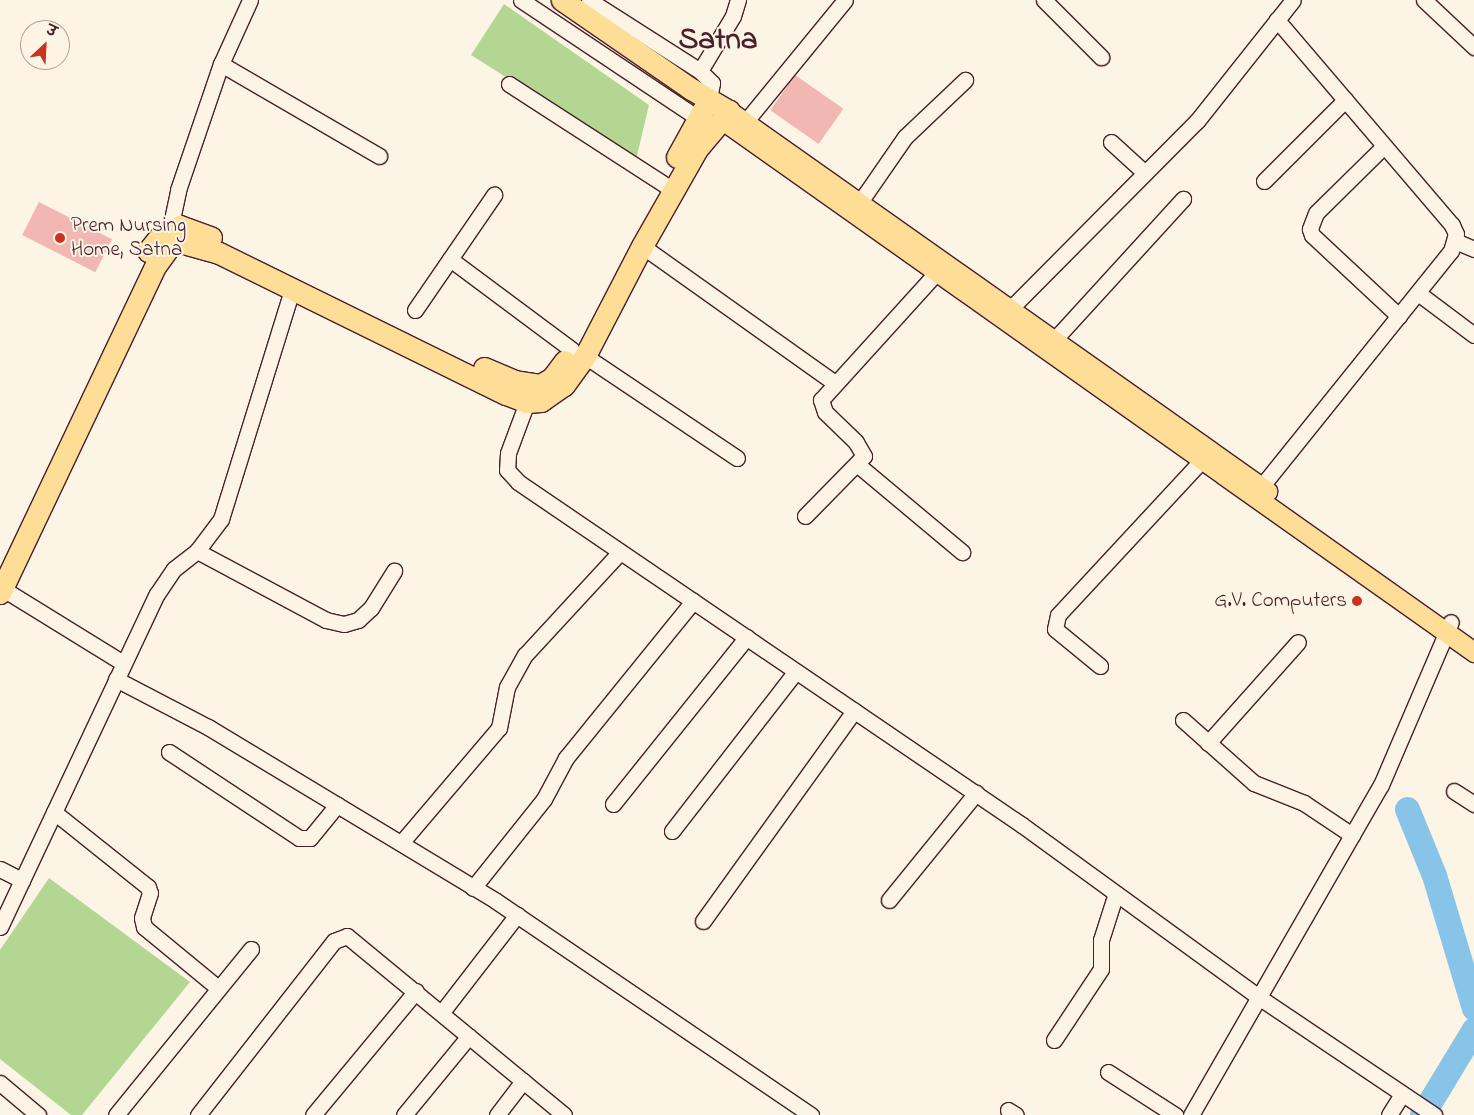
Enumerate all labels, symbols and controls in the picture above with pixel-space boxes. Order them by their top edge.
north arrow [20,20,70,70]
text: उ [42,20,60,43]
district label: Satna [678,22,758,60]
place label: Prem Nursing Home, Satna [71,213,186,263]
marker: Prem Nursing Home, Satna [53,231,67,245]
place label: G.V. Computers [1214,588,1347,614]
marker: G.V. Computers [1351,595,1363,607]

